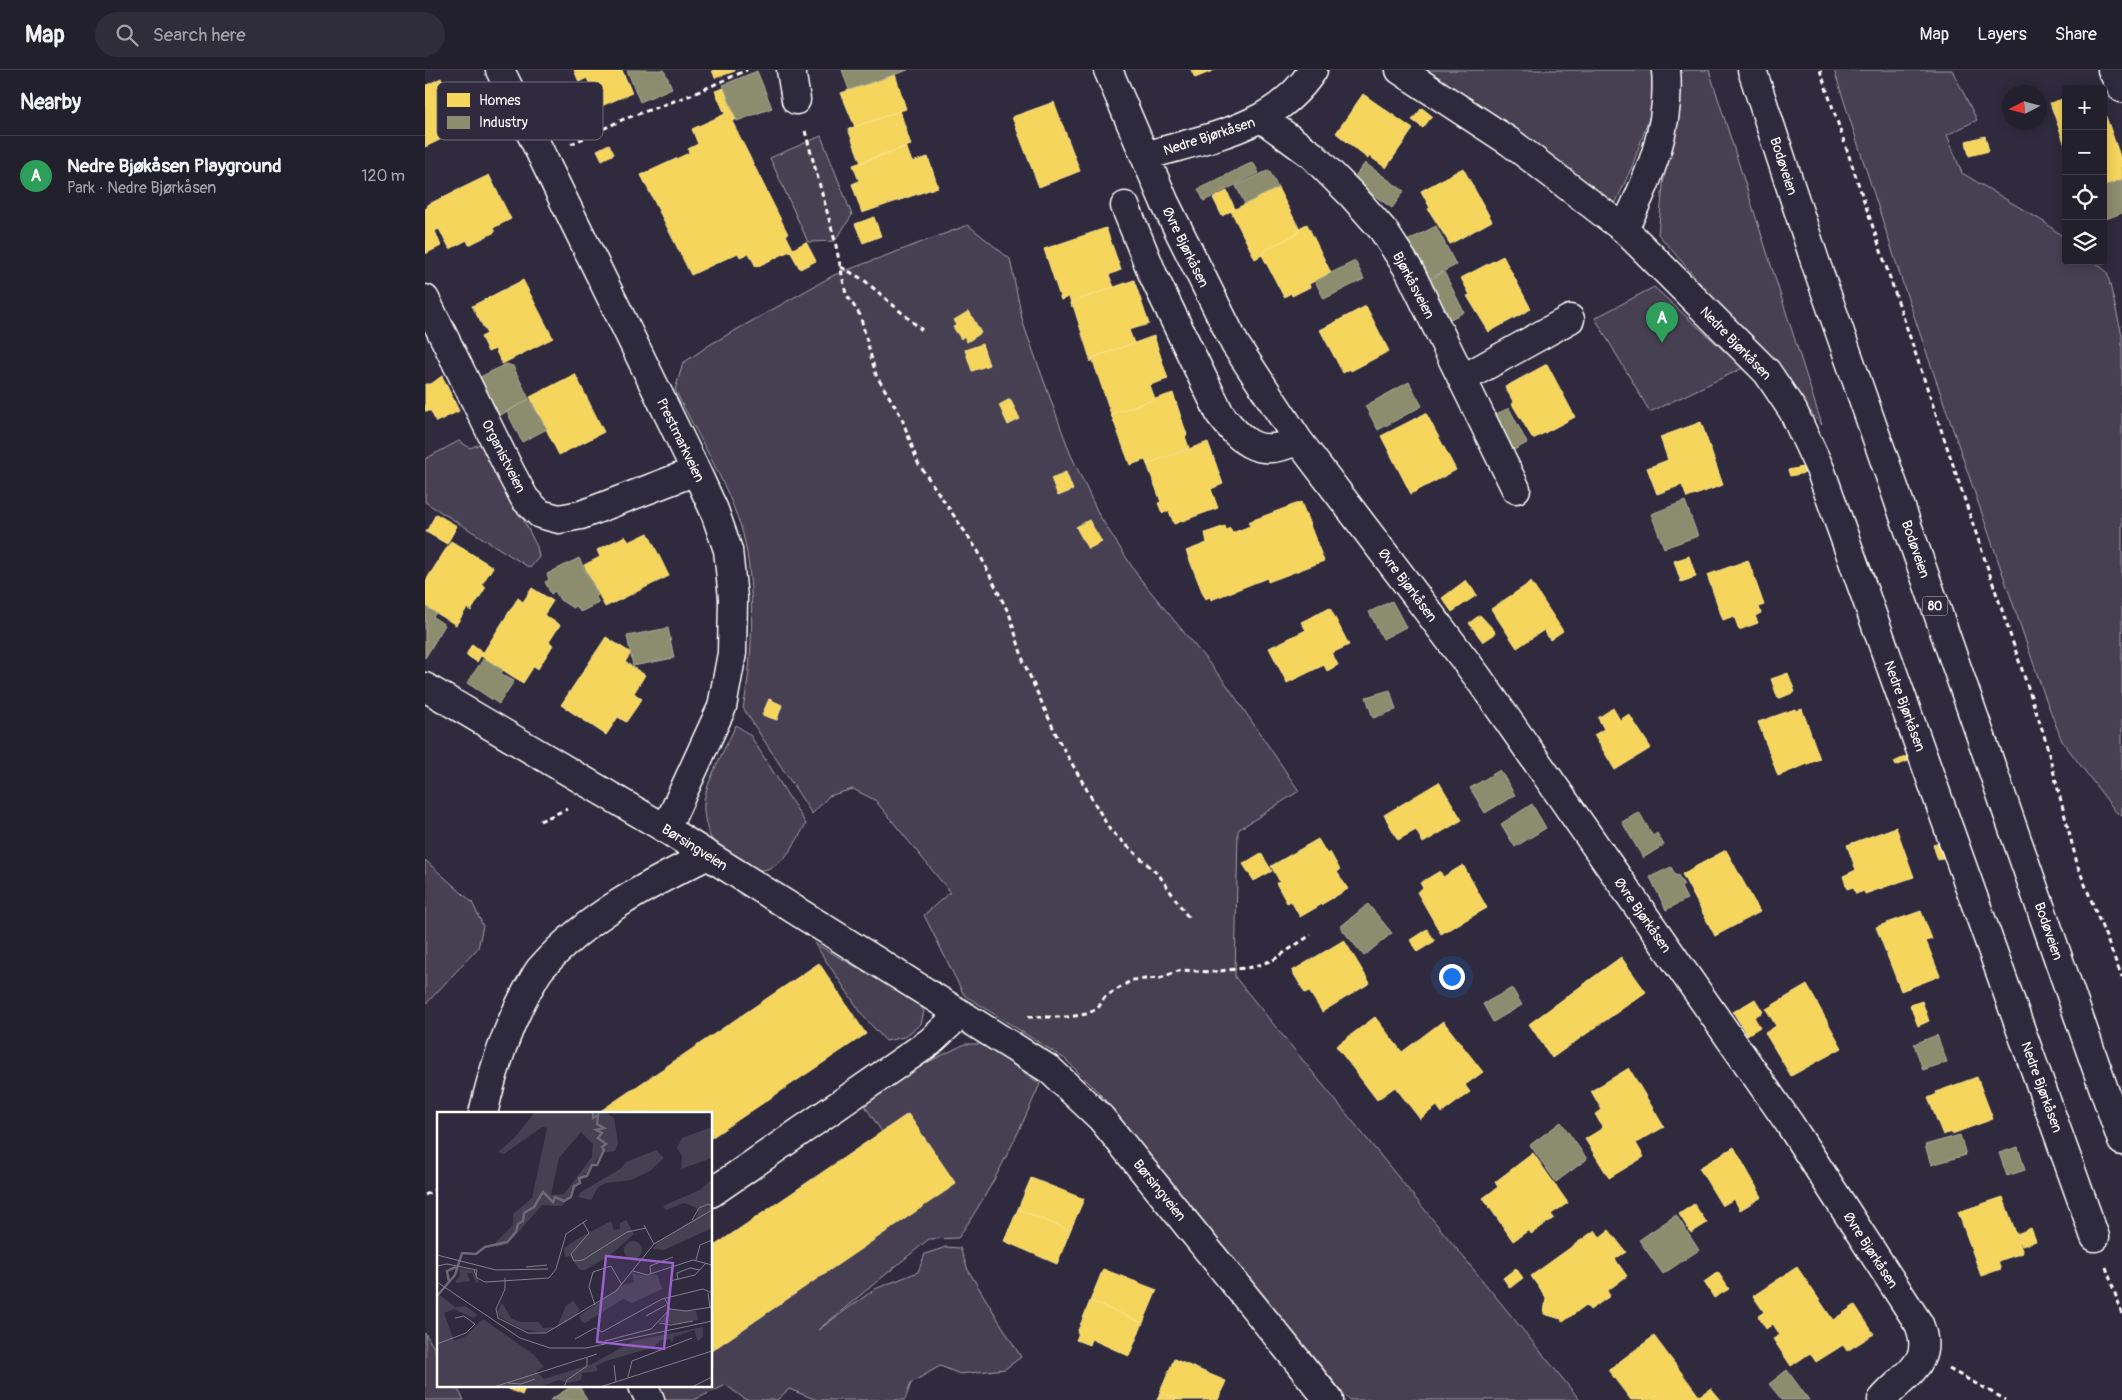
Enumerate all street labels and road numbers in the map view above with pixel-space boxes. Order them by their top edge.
street label: Nedre Bjørkåsen [1161,114,1257,159]
street label: Bodøveien [1766,135,1801,197]
street label: Øvre Bjørkåsen [1159,204,1212,290]
street label: Bjørkåsveien [1389,249,1438,322]
street label: Nedre Bjørkåsen [1696,303,1775,384]
street label: Prestmarkveien [653,396,708,485]
street label: Organistveien [478,417,529,496]
street label: Bodøveien [1898,518,1933,580]
street label: Øvre Bjørkåsen [1375,545,1441,625]
road number: 80 [1923,596,1947,616]
street label: Nedre Bjørkåsen [1880,658,1929,754]
street label: Børsingveien [659,821,731,874]
street label: Øvre Bjørkåsen [1611,875,1675,956]
street label: Bodøveien [2031,900,2066,962]
street label: Nedre Bjørkåsen [2017,1039,2066,1135]
street label: Børsingveien [1130,1156,1190,1225]
street label: Øvre Bjørkåsen [1840,1209,1902,1292]

